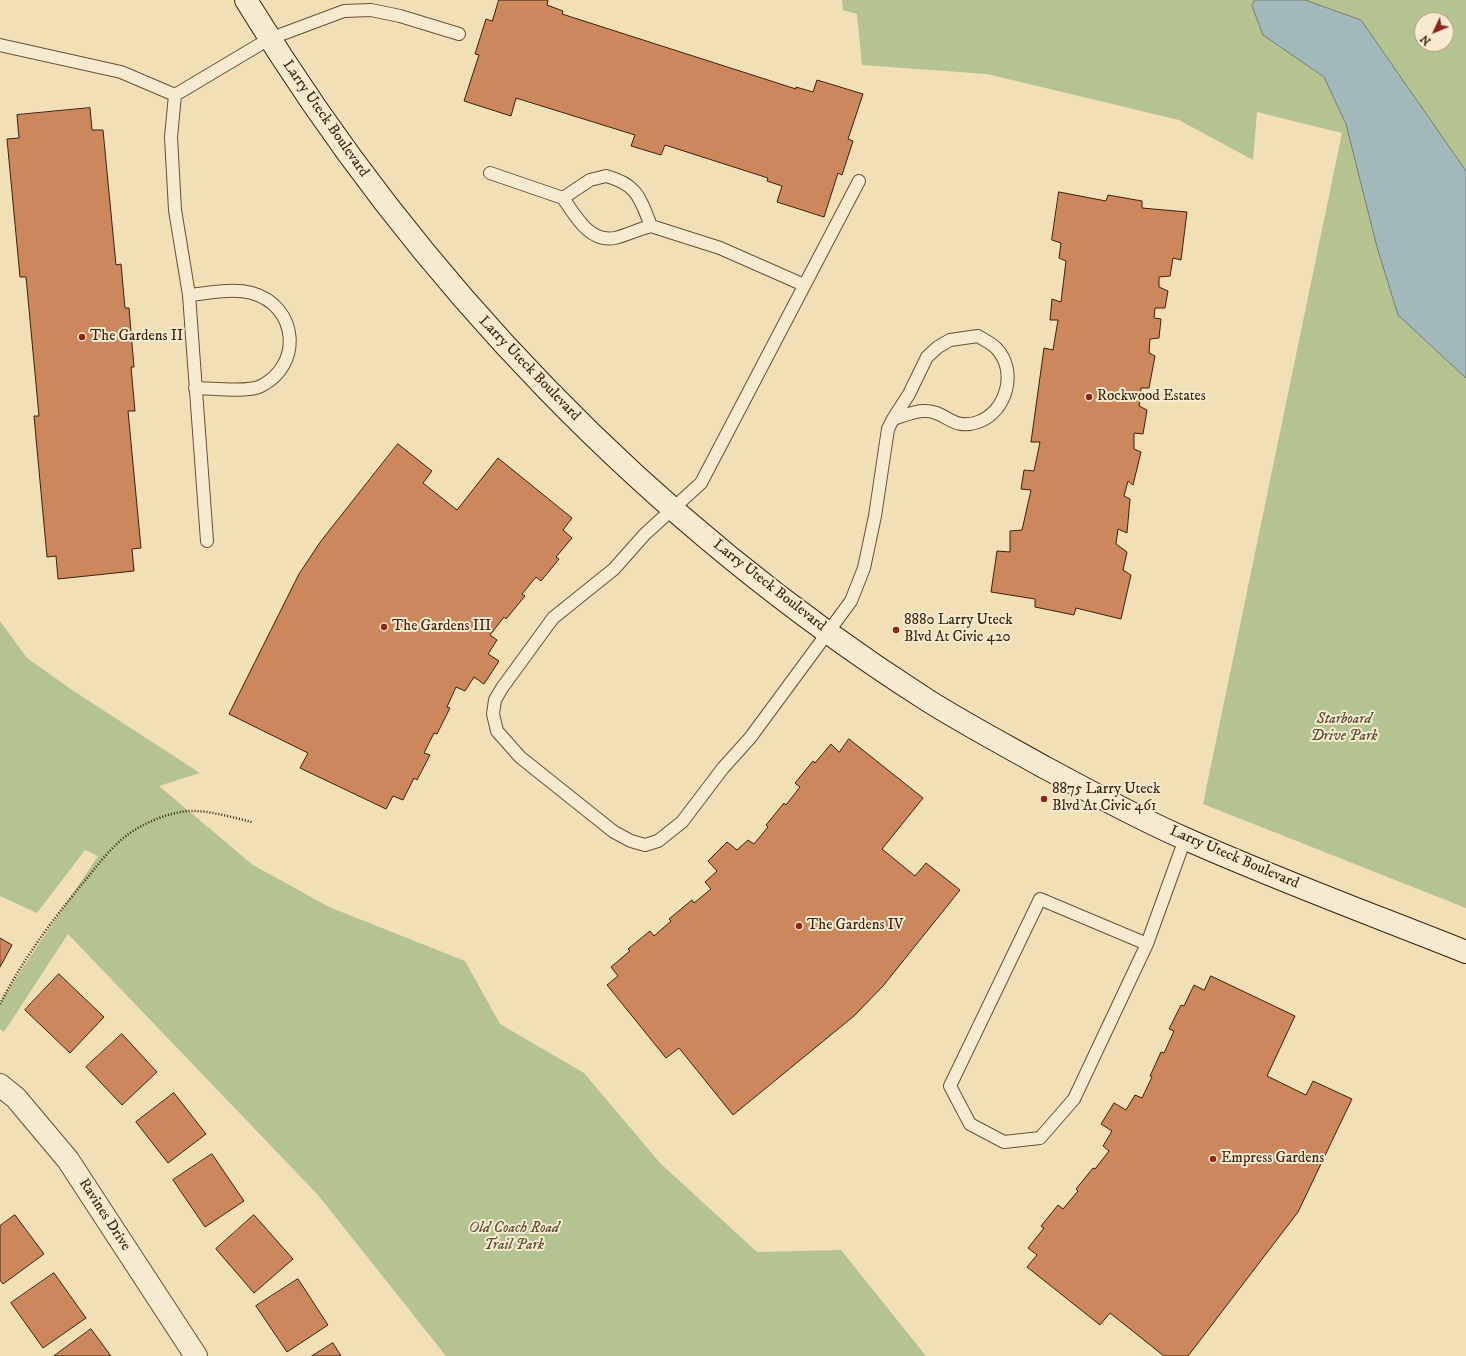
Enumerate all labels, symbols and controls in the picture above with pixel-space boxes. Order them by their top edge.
north arrow [1414,12,1454,52]
text: N [1418,32,1434,48]
street label: Larry Uteck Boulevard [278,57,372,181]
street label: Larry Uteck Boulevard [474,313,584,425]
place label: The Gardens II [90,328,183,346]
marker: The Gardens II [77,332,87,342]
place label: Rockwood Estates [1097,388,1206,406]
marker: Rockwood Estates [1084,392,1094,402]
street label: Larry Uteck Boulevard [709,536,829,636]
place label: 8880 Larry Uteck Blvd At Civic 420 [904,612,1013,647]
place label: The Gardens III [392,618,491,636]
marker: The Gardens III [379,622,389,632]
marker: 8880 Larry Uteck Blvd At Civic 420 [891,625,901,635]
park label: Starboard Drive Park [1310,711,1378,746]
place label: 8875 Larry Uteck Blvd At Civic 461 [1052,781,1160,816]
marker: 8875 Larry Uteck Blvd At Civic 461 [1039,794,1049,804]
street label: Larry Uteck Boulevard [1167,823,1301,893]
place label: The Gardens IV [807,917,903,935]
marker: The Gardens IV [794,921,804,931]
place label: Empress Gardens [1221,1150,1324,1168]
marker: Empress Gardens [1208,1154,1218,1164]
street label: Ravines Drive [74,1176,134,1254]
park label: Old Coach Road Trail Park [469,1220,559,1255]

